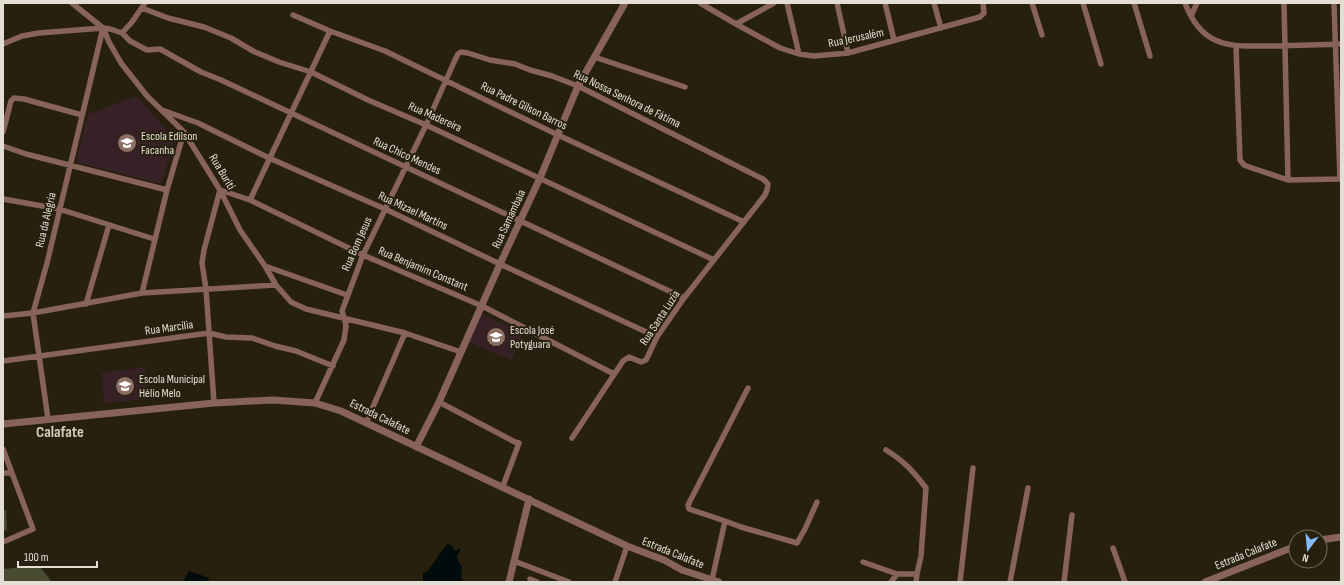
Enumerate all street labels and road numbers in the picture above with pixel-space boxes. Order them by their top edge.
street label: Rua Jerusalém [827,25,885,51]
street label: Rua Nossa Senhora de Fátima [571,67,683,132]
street label: Rua Padre Gilson Barros [478,79,570,133]
street label: Rua Madereira [406,99,464,136]
street label: Rua Chico Mendes [371,134,443,178]
street label: Rua Buriti [206,151,238,193]
street label: Rua Samambaia [489,187,529,251]
street label: Rua Mizael Martins [376,188,450,234]
street label: Rua da Alegria [32,191,60,249]
street label: Rua Bom Jesus [338,214,376,274]
street label: Rua Benjamim Constant [376,243,470,295]
street label: Rua Santa Luzia [637,287,684,348]
street label: Rua Marcília [144,317,194,339]
street label: Estrada Calafate [347,396,413,438]
street label: Estrada Calafate [640,534,706,572]
street label: Estrada Calafate [1213,535,1279,573]

